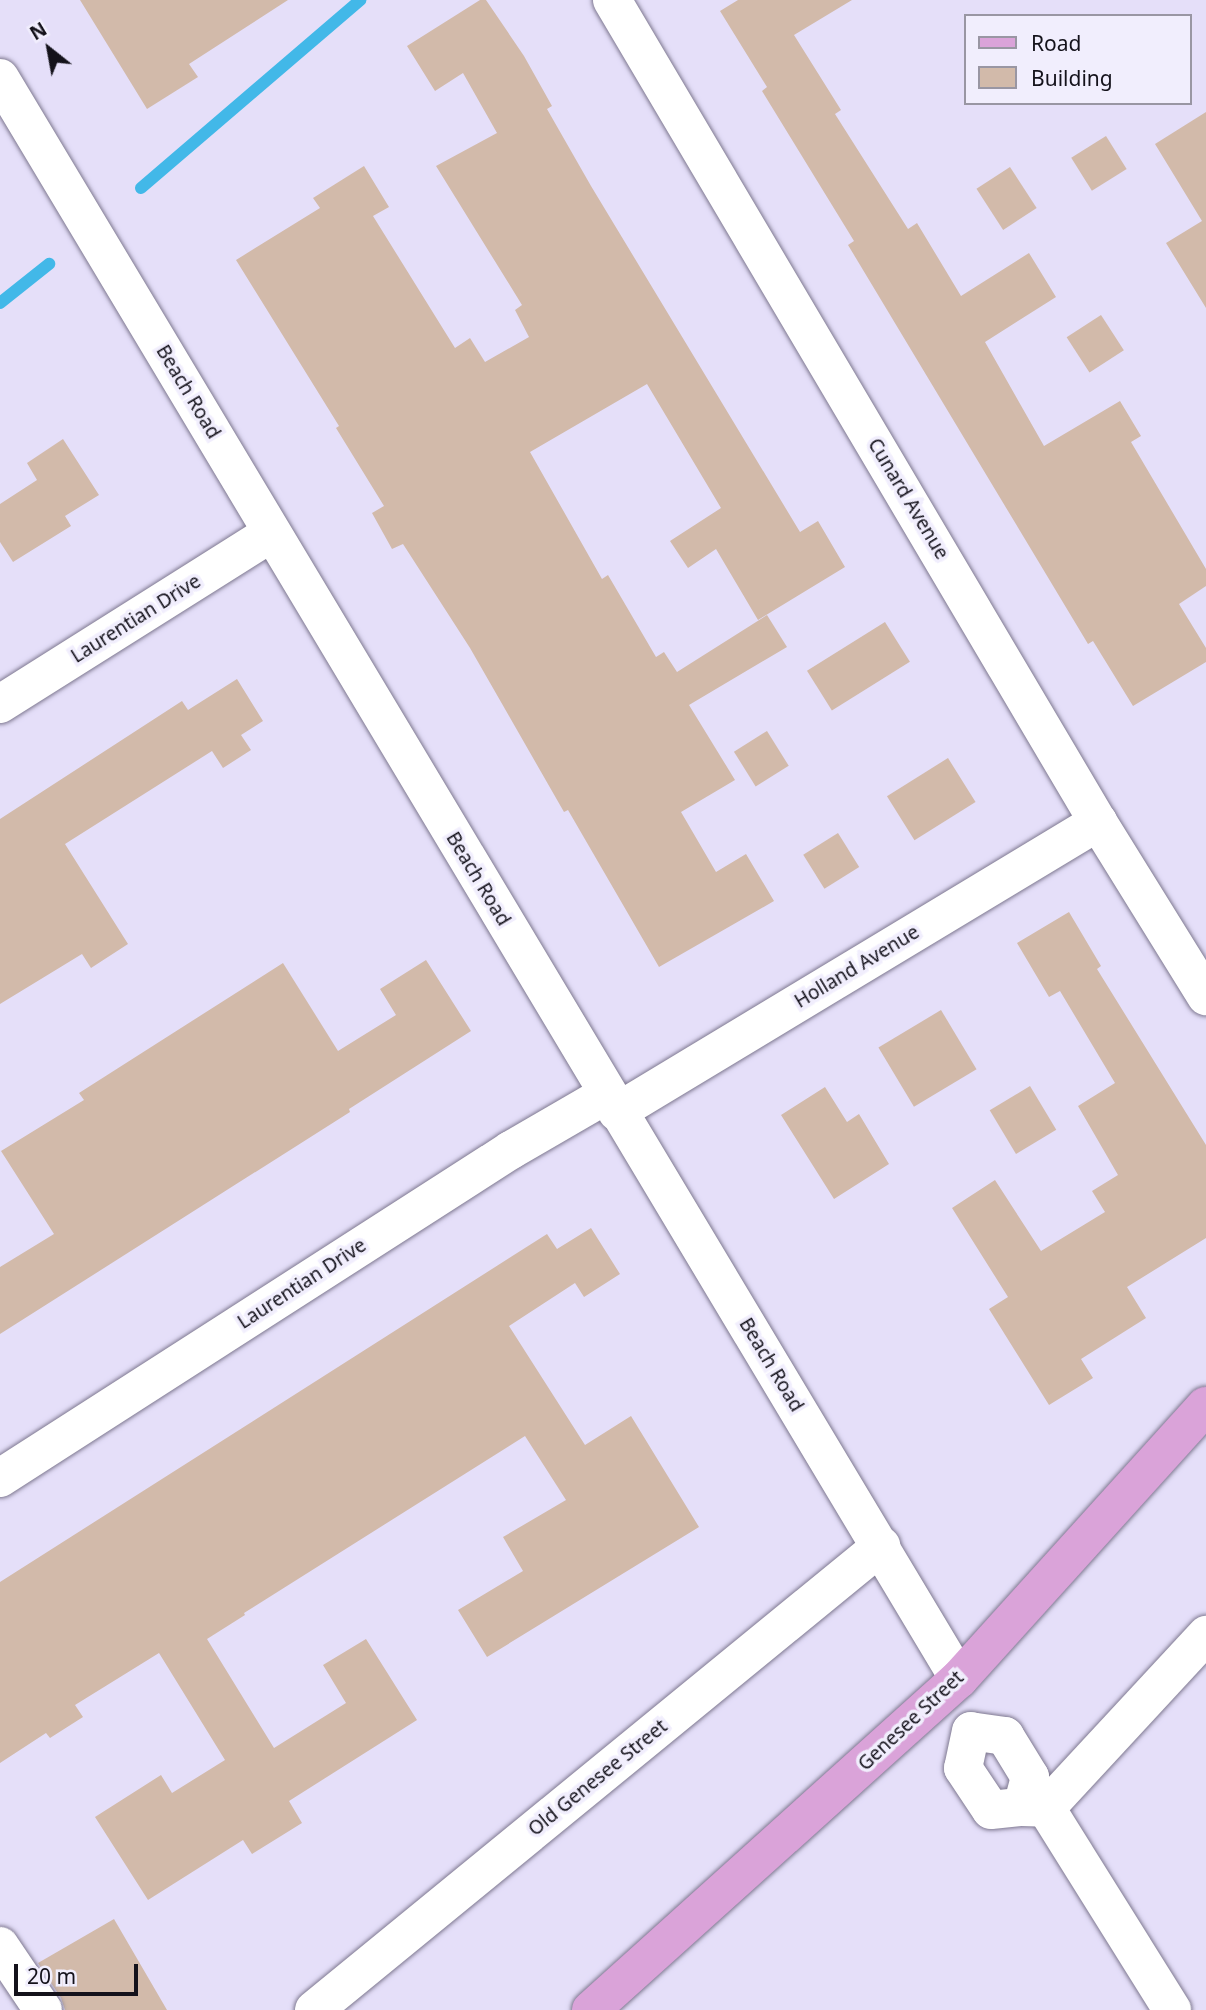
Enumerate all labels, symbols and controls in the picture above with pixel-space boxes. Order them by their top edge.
north arrow [14,14,84,84]
legend [964,14,1192,105]
text: N [25,16,51,46]
text: Road [1031,29,1081,57]
text: Building [1031,64,1113,92]
street label: Beach Road [151,341,225,443]
street label: Cunard Avenue [863,434,953,564]
street label: Laurentian Drive [67,570,205,668]
street label: Beach Road [441,828,515,930]
street label: Holland Avenue [791,921,923,1013]
street label: Laurentian Drive [234,1234,370,1334]
street label: Beach Road [734,1314,808,1416]
street label: Genesee Street [854,1666,968,1776]
street label: Old Genesee Street [524,1715,672,1841]
scale bar [18,1951,142,1995]
text: 20 m [27,1962,76,1990]

